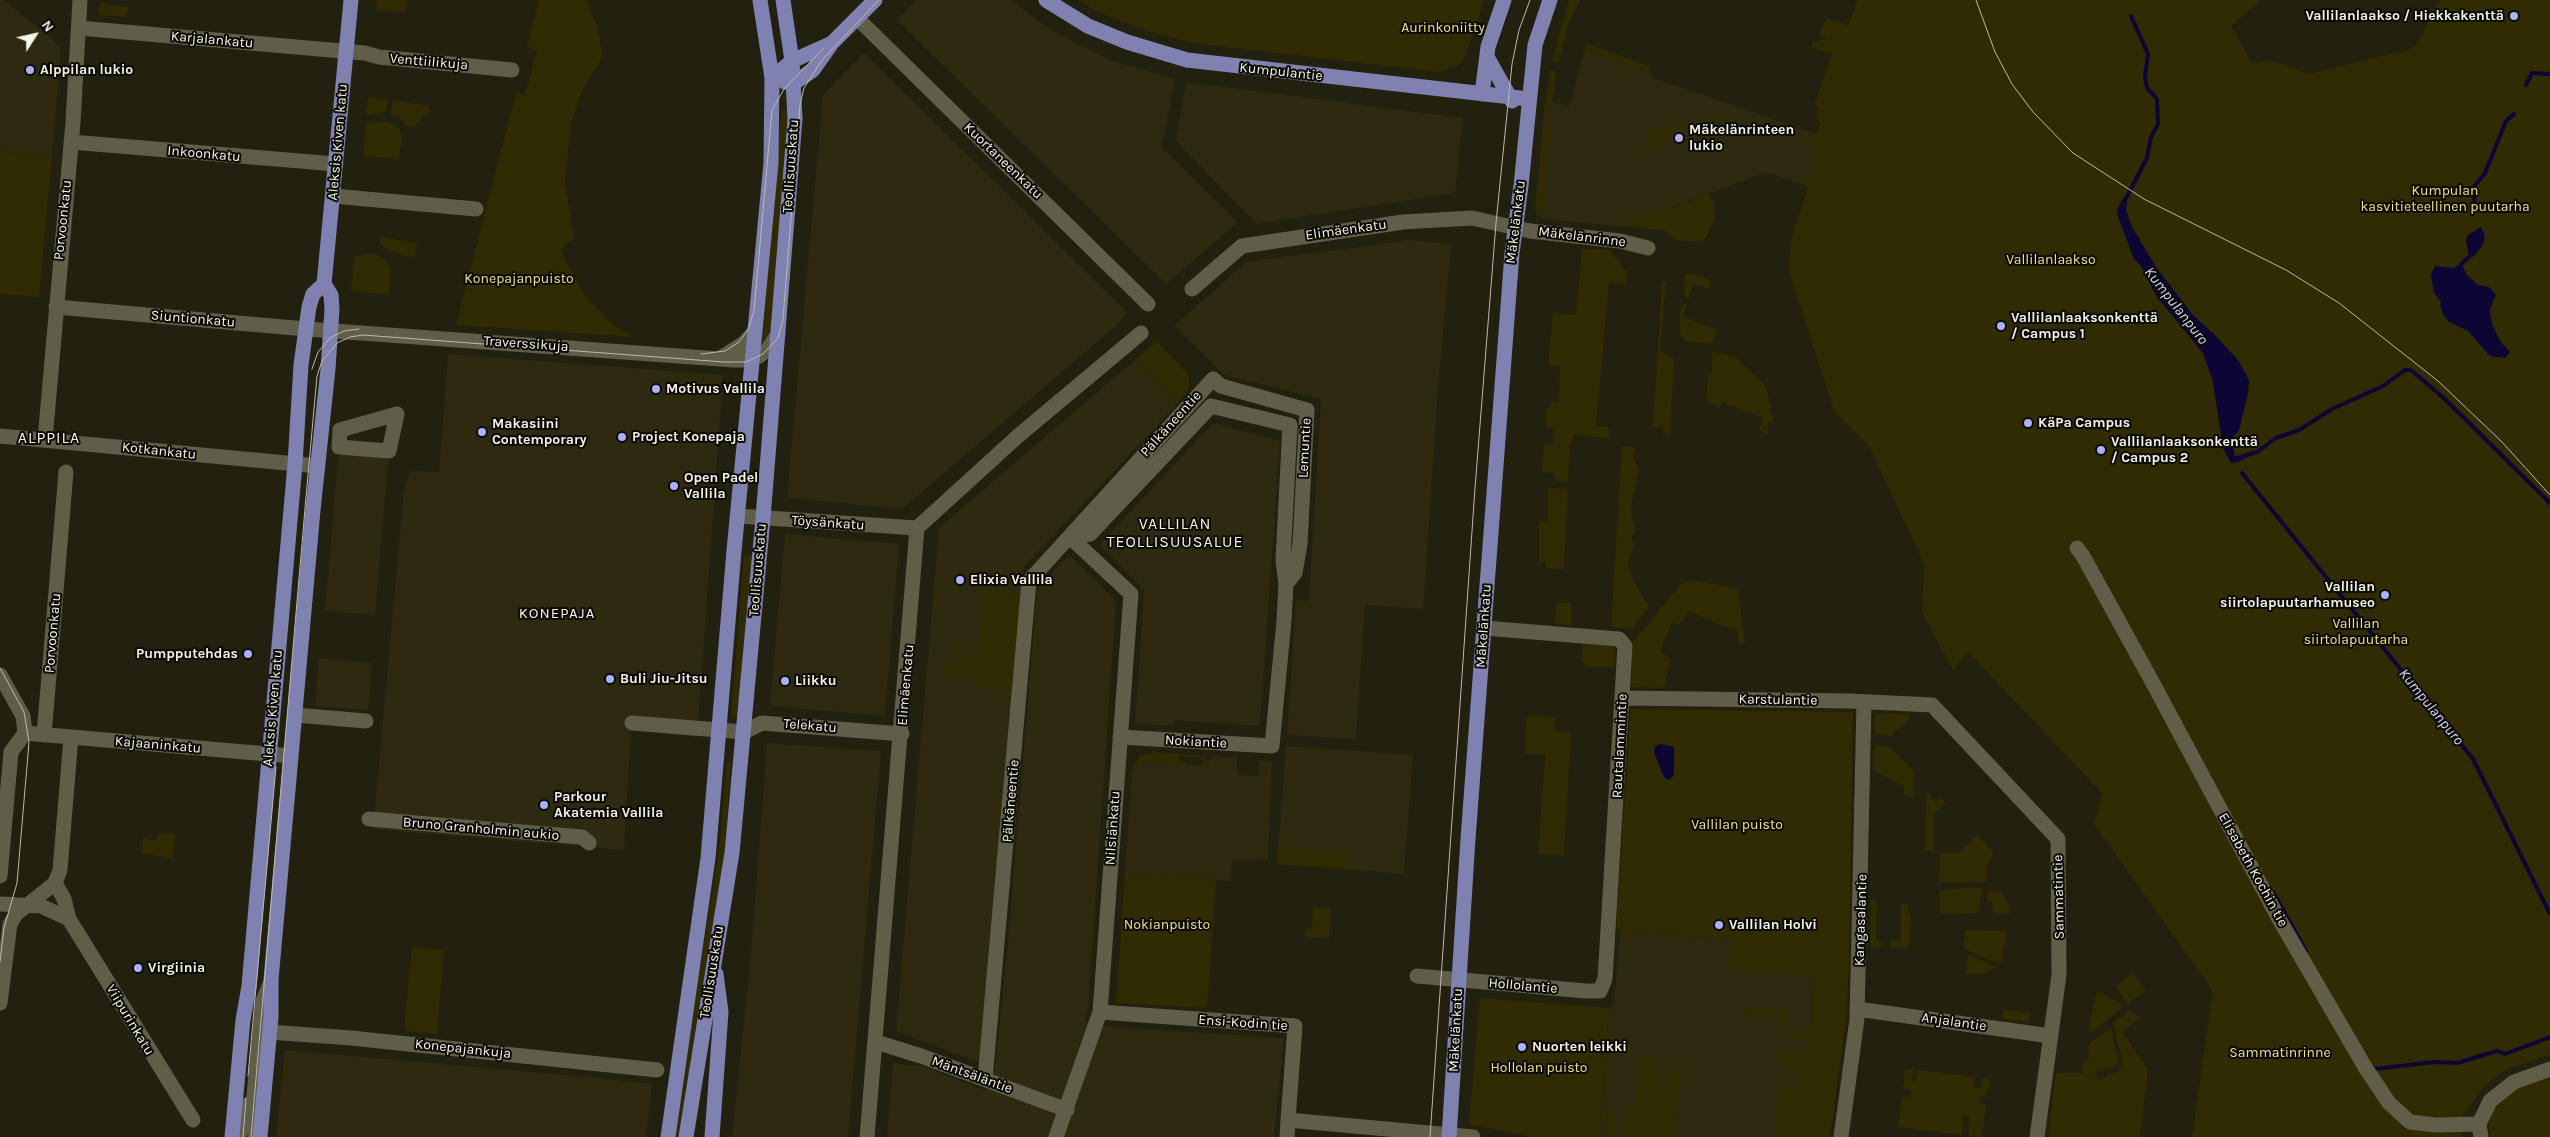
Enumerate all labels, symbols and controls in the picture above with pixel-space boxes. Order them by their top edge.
place label: Vallilanlaakso / Hiekkakenttä [2305,8,2504,24]
north arrow [10,10,60,60]
marker: Vallilanlaakso / Hiekkakenttä [2508,10,2520,22]
text: N [38,17,58,35]
park label: Aurinkoniitty [1401,20,1485,36]
street label: Karjalankatu [170,28,254,52]
street label: Venttiilikuja [389,50,469,74]
street label: Kumpulantie [1239,59,1323,85]
place label: Alppilan lukio [40,62,133,78]
marker: Alppilan lukio [24,64,36,76]
street label: Aleksis Kiven katu [325,83,351,201]
street label: Teollisuuskatu [779,119,803,213]
street label: Kuortaneenkatu [960,119,1046,203]
place label: Mäkelänrinteen lukio [1689,122,1794,154]
marker: Mäkelänrinteen lukio [1673,132,1685,144]
street label: Inkoonkatu [167,142,241,166]
street label: Porvoonkatu [50,179,76,261]
street label: Mäkelänkatu [1503,179,1529,265]
park label: Kumpulan kasvitieteellinen puutarha [2360,183,2530,216]
street label: Elimäenkatu [1304,216,1388,244]
street label: Mäkelänrinne [1537,223,1627,251]
park label: Vallilanlaakso [2006,252,2096,268]
water label: Kumpulanpuro [2140,264,2212,348]
park label: Konepajanpuisto [464,271,574,287]
street label: Siuntionkatu [150,307,236,331]
place label: Vallilanlaaksonkenttä / Campus 1 [2011,310,2158,342]
marker: Vallilanlaaksonkenttä / Campus 1 [1995,320,2007,332]
street label: Traverssikuja [483,333,569,355]
place label: Motivus Vallila [666,381,765,397]
marker: Motivus Vallila [650,383,662,395]
street label: Pälkäneentie [1137,388,1205,460]
place label: KäPa Campus [2038,415,2130,431]
place label: Makasiini Contemporary [492,416,586,448]
street label: Lemuntie [1295,417,1315,479]
marker: KäPa Campus [2022,417,2034,429]
marker: Makasiini Contemporary [476,426,488,438]
district label: ALPPILA [17,428,81,448]
place label: Project Konepaja [632,429,745,445]
marker: Project Konepaja [616,431,628,443]
place label: Vallilanlaaksonkenttä / Campus 2 [2111,434,2258,467]
street label: Kotkankatu [121,439,197,463]
marker: Vallilanlaaksonkenttä / Campus 2 [2095,444,2107,456]
place label: Open Padel Vallila [684,470,758,502]
marker: Open Padel Vallila [668,480,680,492]
street label: Töysänkatu [791,512,865,534]
district label: VALLILAN TEOLLISUUSALUE [1105,514,1245,552]
street label: Teollisuuskatu [746,523,770,617]
place label: Elixia Vallila [970,572,1053,588]
marker: Elixia Vallila [954,574,966,586]
place label: Vallilan siirtolapuutarhamuseo [2220,579,2375,612]
street label: Mäkelänkatu [1473,583,1495,669]
marker: Vallilan siirtolapuutarhamuseo [2379,589,2391,601]
street label: Porvoonkatu [41,592,65,674]
district label: KONEPAJA [518,605,596,623]
park label: Vallilan siirtolapuutarha [2304,616,2408,648]
street label: Elimäenkatu [894,644,918,726]
place label: Pumpputehdas [136,646,238,662]
marker: Pumpputehdas [242,648,254,660]
street label: Aleksis Kiven katu [260,649,286,767]
water label: Kumpulanpuro [2395,665,2467,749]
place label: Buli Jiu-Jitsu [620,671,708,687]
marker: Buli Jiu-Jitsu [604,673,616,685]
place label: Liikku [795,673,836,689]
marker: Liikku [779,675,791,687]
street label: Karstulantie [1738,691,1818,709]
street label: Rautalammintie [1609,693,1631,799]
street label: Telekatu [783,715,837,737]
street label: Nokiantie [1165,732,1227,752]
street label: Kajaaninkatu [114,733,202,757]
street label: Pälkäneentie [999,759,1023,843]
place label: Parkour Akatemia Vallila [554,789,663,822]
street label: Nilsiänkatu [1102,790,1124,866]
marker: Parkour Akatemia Vallila [538,799,550,811]
street label: Elisabeth Kochin tie [2215,810,2291,930]
street label: Bruno Granholmin aukio [402,814,560,844]
park label: Vallilan puisto [1691,817,1783,833]
street label: Sammatintie [2050,855,2068,939]
street label: Kangasalantie [1851,874,1871,966]
park label: Nokianpuisto [1124,917,1210,933]
place label: Vallilan Holvi [1729,917,1817,933]
marker: Vallilan Holvi [1713,919,1725,931]
street label: Teollisuuskatu [696,924,728,1020]
place label: Virgiinia [148,960,205,976]
marker: Virgiinia [132,962,144,974]
street label: Hollolantie [1488,975,1558,997]
street label: Viipurinkatu [102,981,158,1059]
street label: Mäkelänkatu [1445,988,1467,1072]
street label: Anjalantie [1921,1009,1987,1035]
street label: Ensi-Kodin tie [1198,1011,1288,1035]
street label: Konepajankuja [414,1036,512,1062]
place label: Nuorten leikki [1532,1039,1627,1055]
marker: Nuorten leikki [1516,1041,1528,1053]
park label: Sammatinrinne [2229,1045,2331,1061]
street label: Mäntsäläntie [929,1053,1015,1097]
park label: Hollolan puisto [1490,1060,1588,1076]

